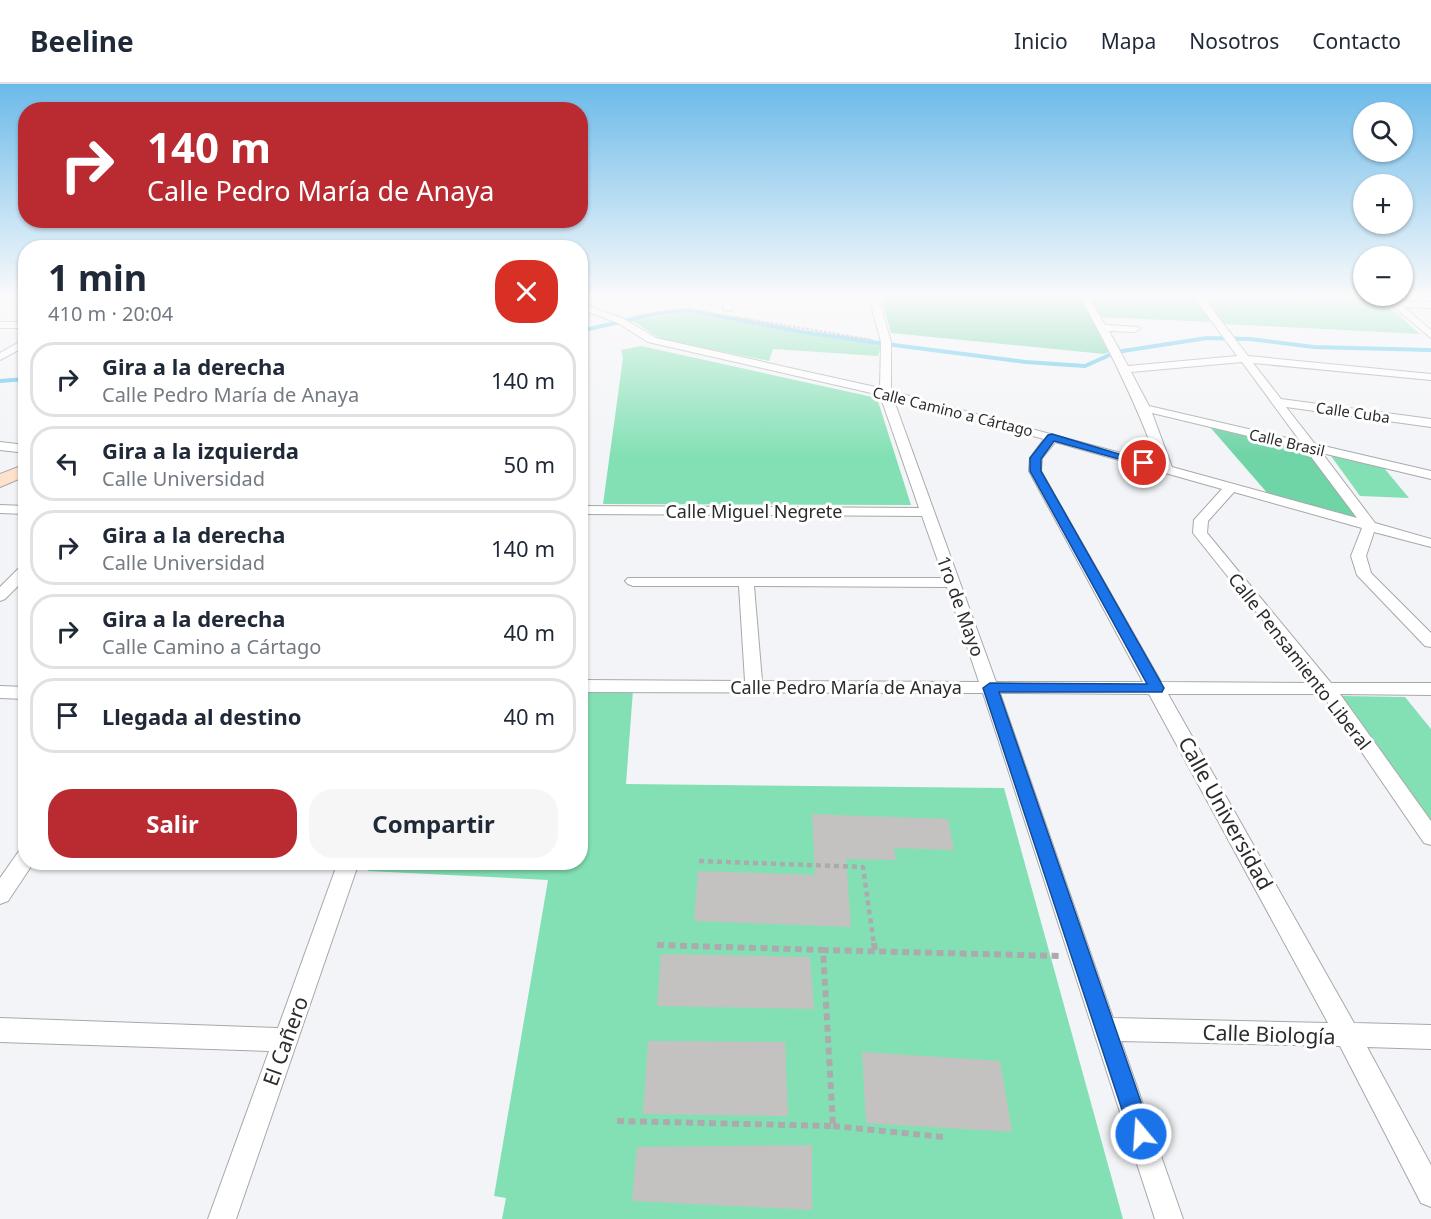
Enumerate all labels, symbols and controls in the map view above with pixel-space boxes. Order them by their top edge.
text: Beeline [30,22,134,60]
text: Inicio [1014,27,1068,55]
text: Mapa [1101,27,1156,55]
text: Nosotros [1189,27,1279,55]
text: Contacto [1312,27,1401,55]
map controls [1353,102,1413,306]
button: search [1353,102,1413,162]
text: 140 m [147,118,271,175]
icon: right [48,126,126,204]
text: Calle Pedro María de Anaya [147,172,494,209]
button: + [1353,174,1413,234]
button: − [1353,246,1413,306]
text: 1 min [48,253,147,302]
button: close [495,260,558,323]
text: 410 m · 20:04 [48,300,173,327]
text: Gira a la derecha [102,351,286,381]
icon: right [51,363,84,396]
text: 140 m [491,365,555,395]
text: Calle Pedro María de Anaya [102,381,359,408]
street label: Calle Camino a Cártago [871,381,1035,441]
street label: Calle Cuba [1315,397,1391,427]
street label: Calle Brasil [1247,424,1327,460]
text: Gira a la izquierda [102,435,299,465]
pin [1118,437,1169,488]
icon: arrive [1127,446,1160,479]
icon: left [51,447,84,480]
text: 50 m [504,449,555,479]
text: Calle Universidad [102,465,265,492]
street label: Calle Miguel Negrete [665,499,843,523]
text: Gira a la derecha [102,519,286,549]
icon: right [51,531,84,564]
text: 140 m [491,533,555,563]
text: Calle Universidad [102,549,265,576]
street label: 1ro de Mayo [932,552,990,660]
street label: Calle Pensamiento Liberal [1223,568,1377,754]
text: Gira a la derecha [102,603,286,633]
icon: right [51,615,84,648]
text: 40 m [504,617,555,647]
text: Calle Camino a Cártago [102,633,321,660]
street label: Calle Pedro María de Anaya [730,675,962,699]
icon: arrive [51,699,84,732]
text: Llegada al destino [102,701,302,731]
text: 40 m [504,701,555,731]
street label: Calle Universidad [1172,731,1280,895]
button: Salir [48,789,297,858]
button: Compartir [309,789,558,858]
street label: El Cañero [256,992,314,1090]
street label: Calle Biología [1202,1018,1336,1050]
position arrow [1109,1102,1173,1166]

